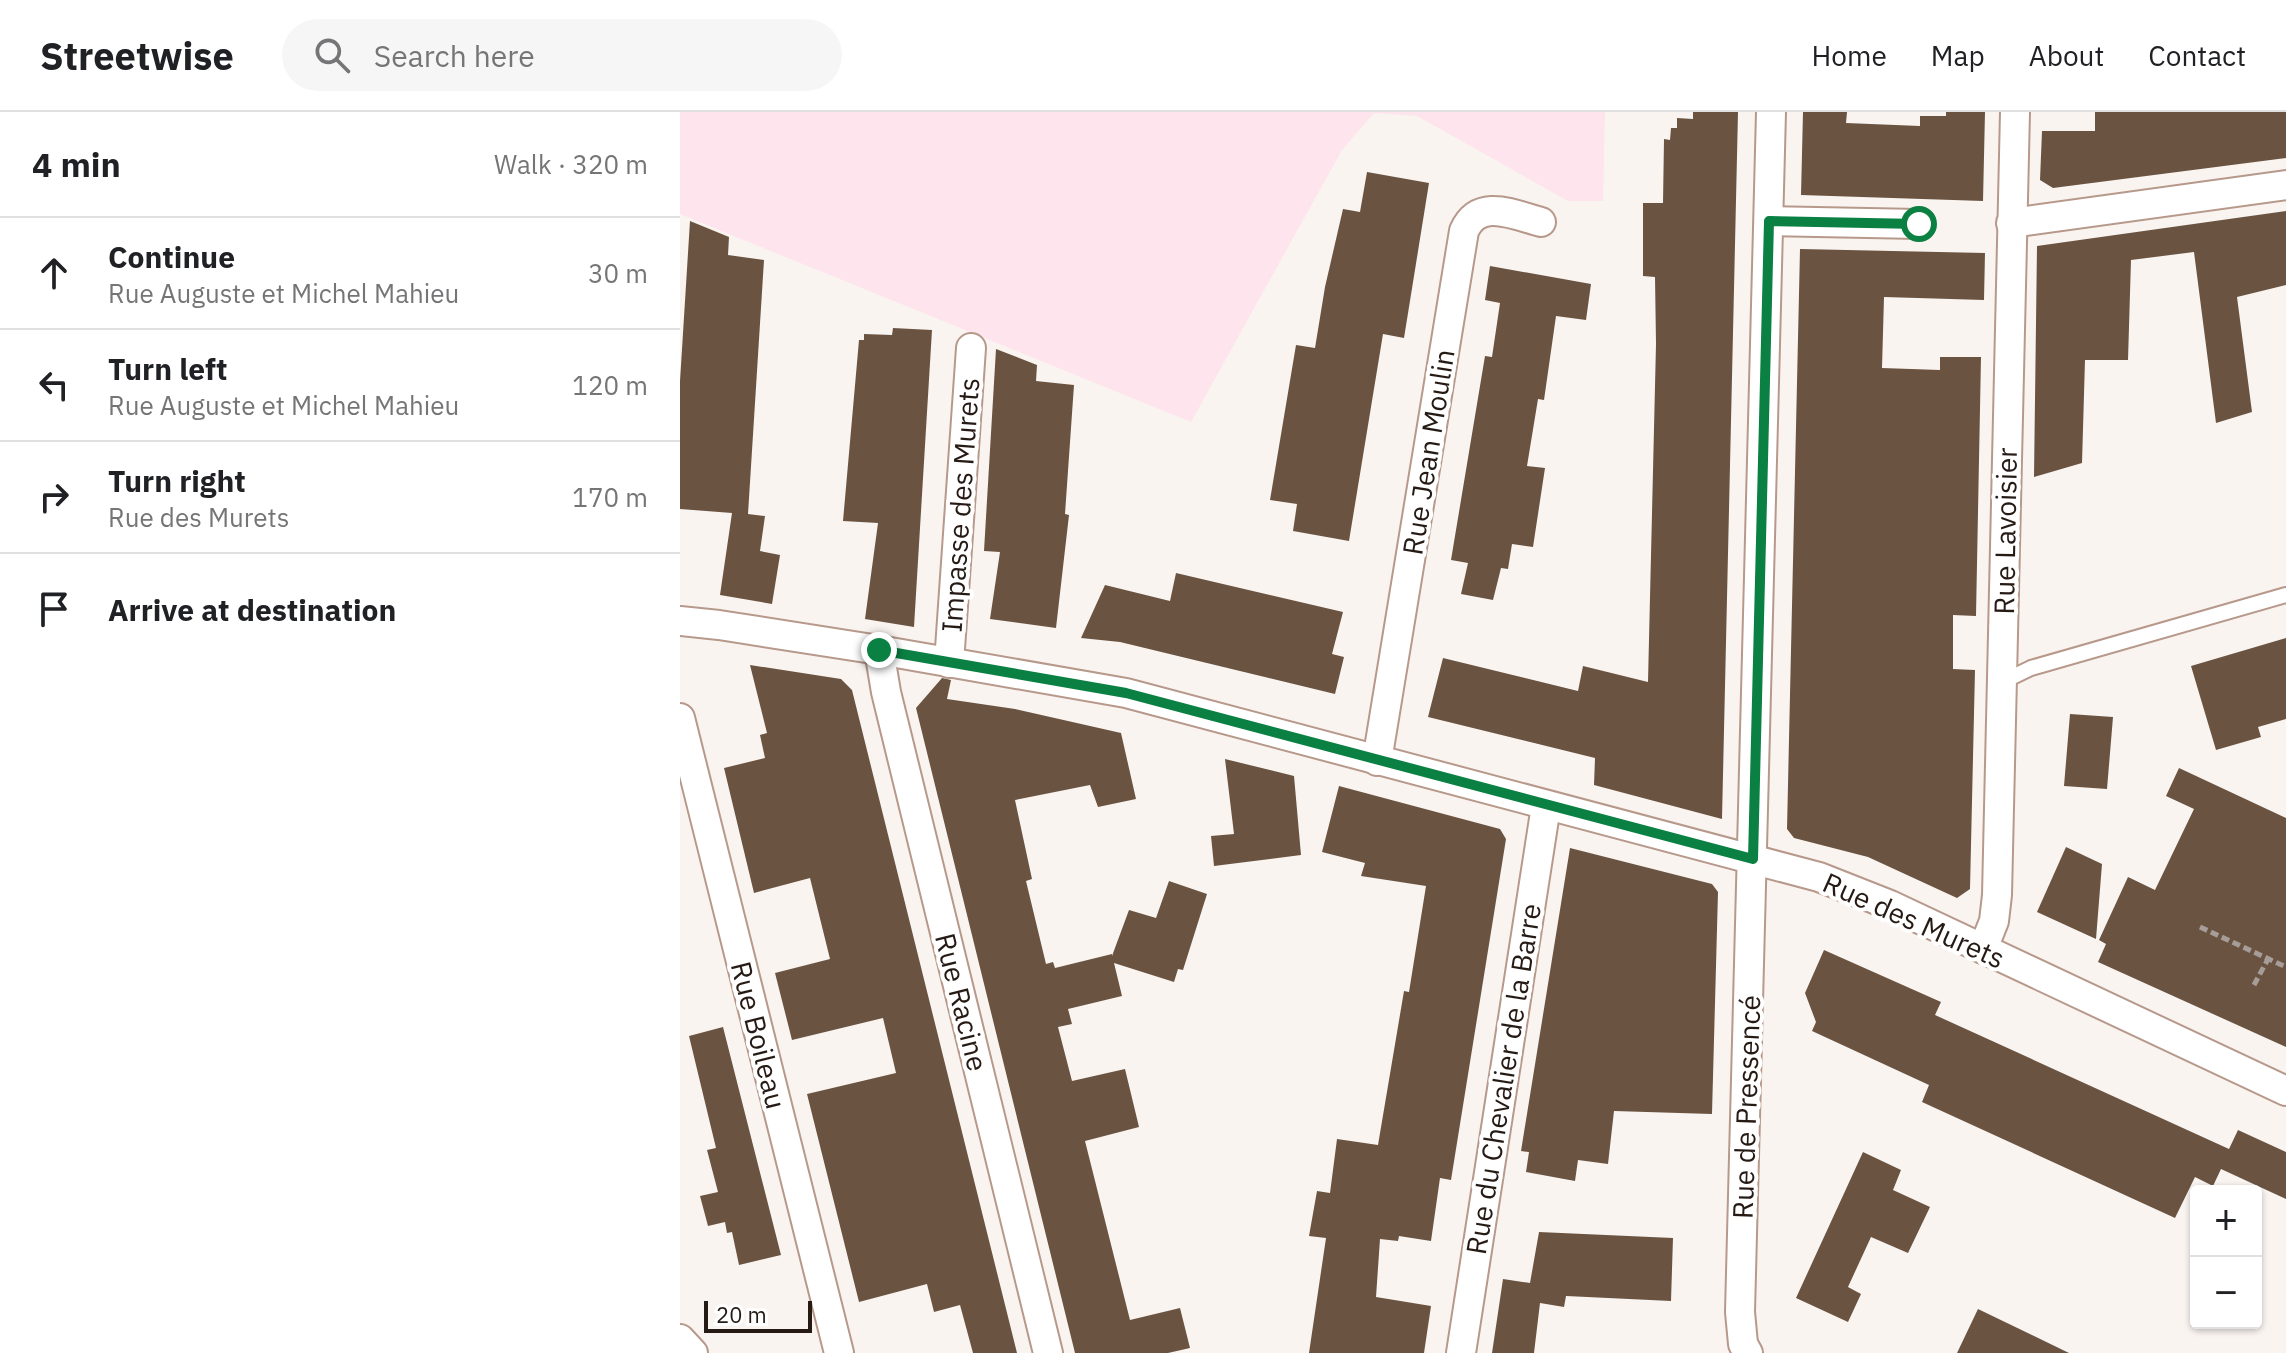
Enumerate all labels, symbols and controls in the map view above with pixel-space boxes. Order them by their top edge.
search box [282,19,842,91]
text: Streetwise [40,31,234,80]
icon: search [310,33,354,77]
text: Search here [374,36,535,75]
text: Home [1811,37,1887,74]
text: Map [1931,37,1985,74]
text: About [2029,37,2104,74]
text: Contact [2148,37,2246,74]
text: 4 min [32,142,121,186]
text: Walk · 320 m [494,147,648,181]
route start [1901,206,1937,242]
text: Continue [108,237,235,276]
icon: ahead [32,251,76,295]
text: 30 m [588,256,648,290]
text: Rue Auguste et Michel Mahieu [108,276,459,310]
street label: Rue Jean Moulin [1393,347,1463,557]
text: Turn left [108,349,227,388]
icon: left [32,363,76,407]
text: 120 m [572,368,648,402]
street label: Impasse des Murets [933,376,987,634]
text: Rue Auguste et Michel Mahieu [108,388,459,422]
street label: Rue Lavoisier [1985,447,2025,615]
text: Turn right [108,461,246,500]
icon: right [32,475,76,519]
text: 170 m [572,480,648,514]
text: Rue des Murets [108,500,289,534]
icon: arrive [32,587,76,631]
text: Arrive at destination [108,590,396,629]
route end [861,632,897,668]
street label: Rue des Murets [1817,863,2011,977]
street label: Rue du Chevalier de la Barre [1457,901,1549,1257]
street label: Rue Racine [927,929,997,1075]
street label: Rue Boileau [723,957,795,1113]
street label: Rue de Pressencé [1724,994,1768,1220]
map controls [2190,1185,2262,1329]
button: + [2190,1185,2262,1257]
button: − [2190,1257,2262,1329]
scale bar [704,1297,812,1333]
text: 20 m [716,1300,767,1329]

